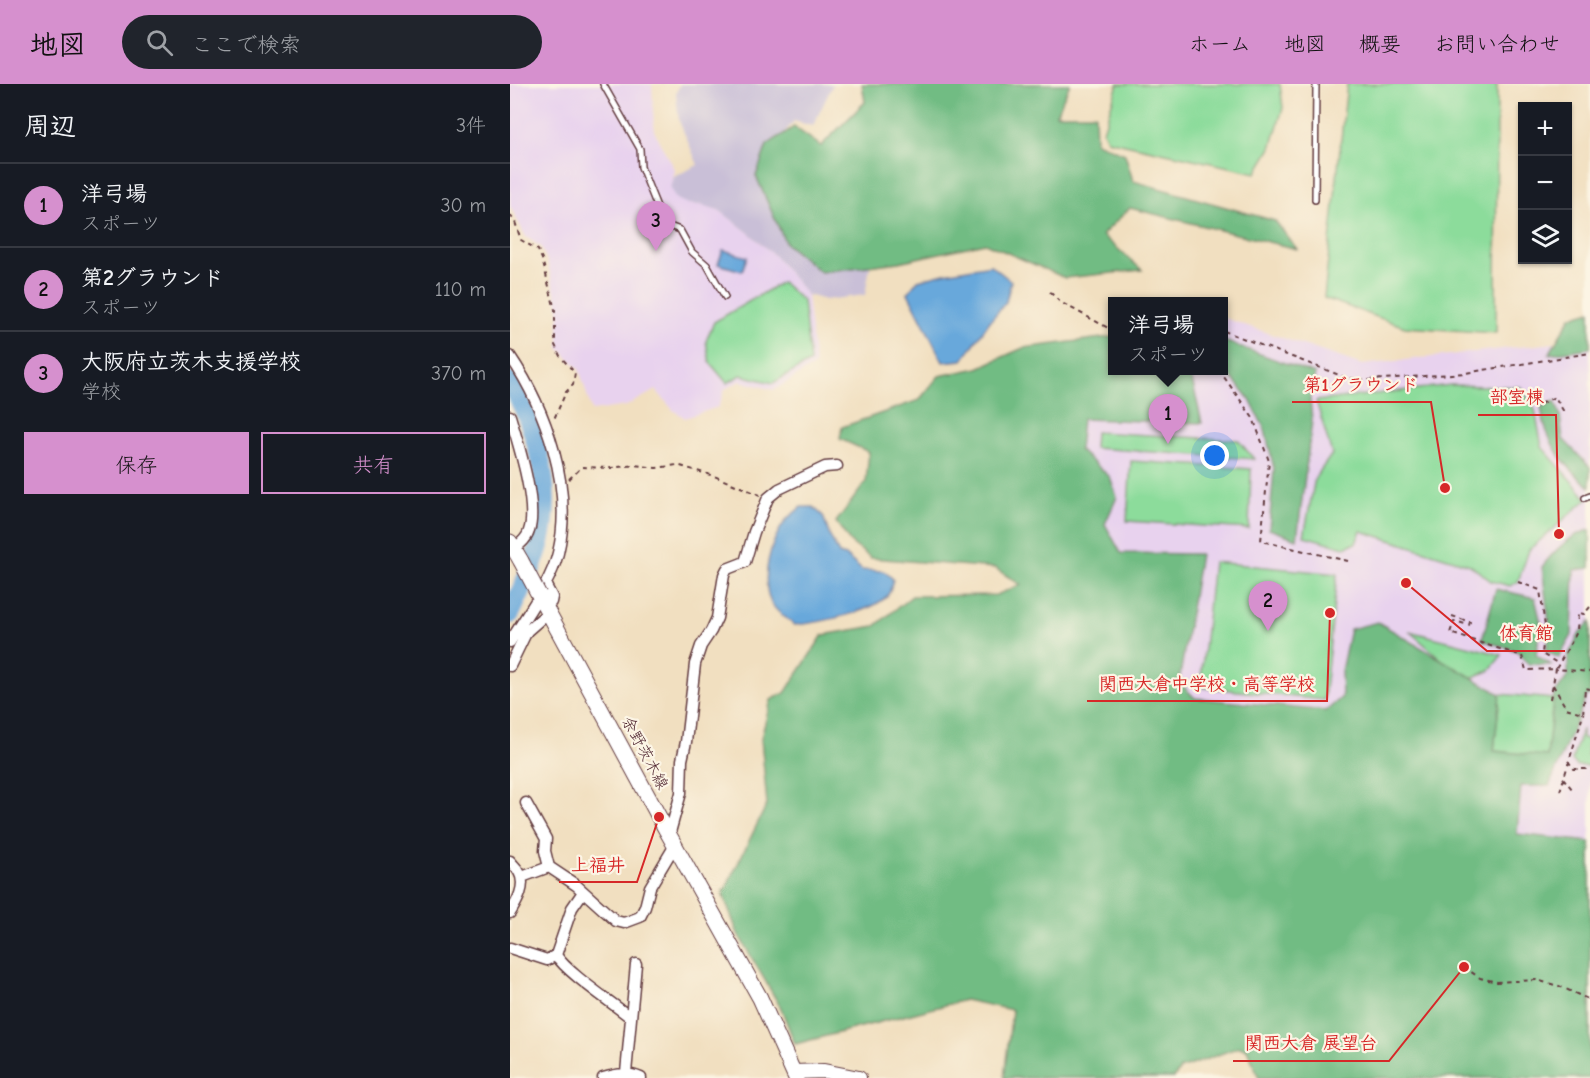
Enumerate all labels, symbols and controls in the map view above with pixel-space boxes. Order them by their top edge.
search box [122,15,542,69]
icon: search [143,26,176,59]
text: 地図 [30,29,86,61]
text: ここで検索 [191,32,301,58]
text: ホーム [1189,32,1251,56]
text: 地図 [1284,32,1326,56]
text: 概要 [1359,32,1401,56]
text: お問い合わせ [1434,32,1560,56]
map controls [1518,102,1572,264]
button: + [1518,102,1572,156]
text: 周辺 [24,112,76,142]
text: 3件 [456,114,486,137]
button: − [1518,156,1572,210]
text: 洋弓場 [81,181,147,207]
text: 1 [40,194,47,217]
text: 30 m [440,194,486,217]
pin: 3 [636,202,676,251]
button: layers [1518,210,1572,264]
text: スポーツ [81,212,161,235]
text: 第2グラウンド [81,265,224,291]
text: 2 [39,278,48,301]
text: 110 m [435,278,486,301]
text: スポーツ [81,296,161,319]
popup [1108,297,1228,375]
text: 洋弓場 [1128,312,1194,338]
text: スポーツ [1128,343,1208,366]
text: 大阪府立茨木支援学校 [81,349,301,375]
text: 3 [39,362,48,385]
text: 370 m [431,362,486,385]
callout: 第1グラウンド [1292,366,1431,402]
text: 第1グラウンド [1303,375,1419,396]
callout: 部室棟 [1478,379,1556,415]
text: 学校 [81,380,121,403]
text: 部室棟 [1490,387,1544,408]
pin: 1 [1148,394,1188,444]
button: 保存 [24,432,249,494]
button: 共有 [261,432,486,494]
your location [1200,441,1229,470]
pin: 2 [1248,582,1287,631]
callout: 体育館 [1487,615,1565,651]
text: 体育館 [1499,623,1553,644]
callout: 関西大倉中学校・高等学校 [1087,665,1327,701]
text: 関西大倉中学校・高等学校 [1099,674,1315,695]
street label: 余野茨木線 [618,713,672,793]
callout: 上福井 [559,846,637,882]
text: 上福井 [571,855,625,876]
callout: 関西大倉 展望台 [1233,1025,1389,1061]
text: 関西大倉 展望台 [1245,1033,1377,1054]

